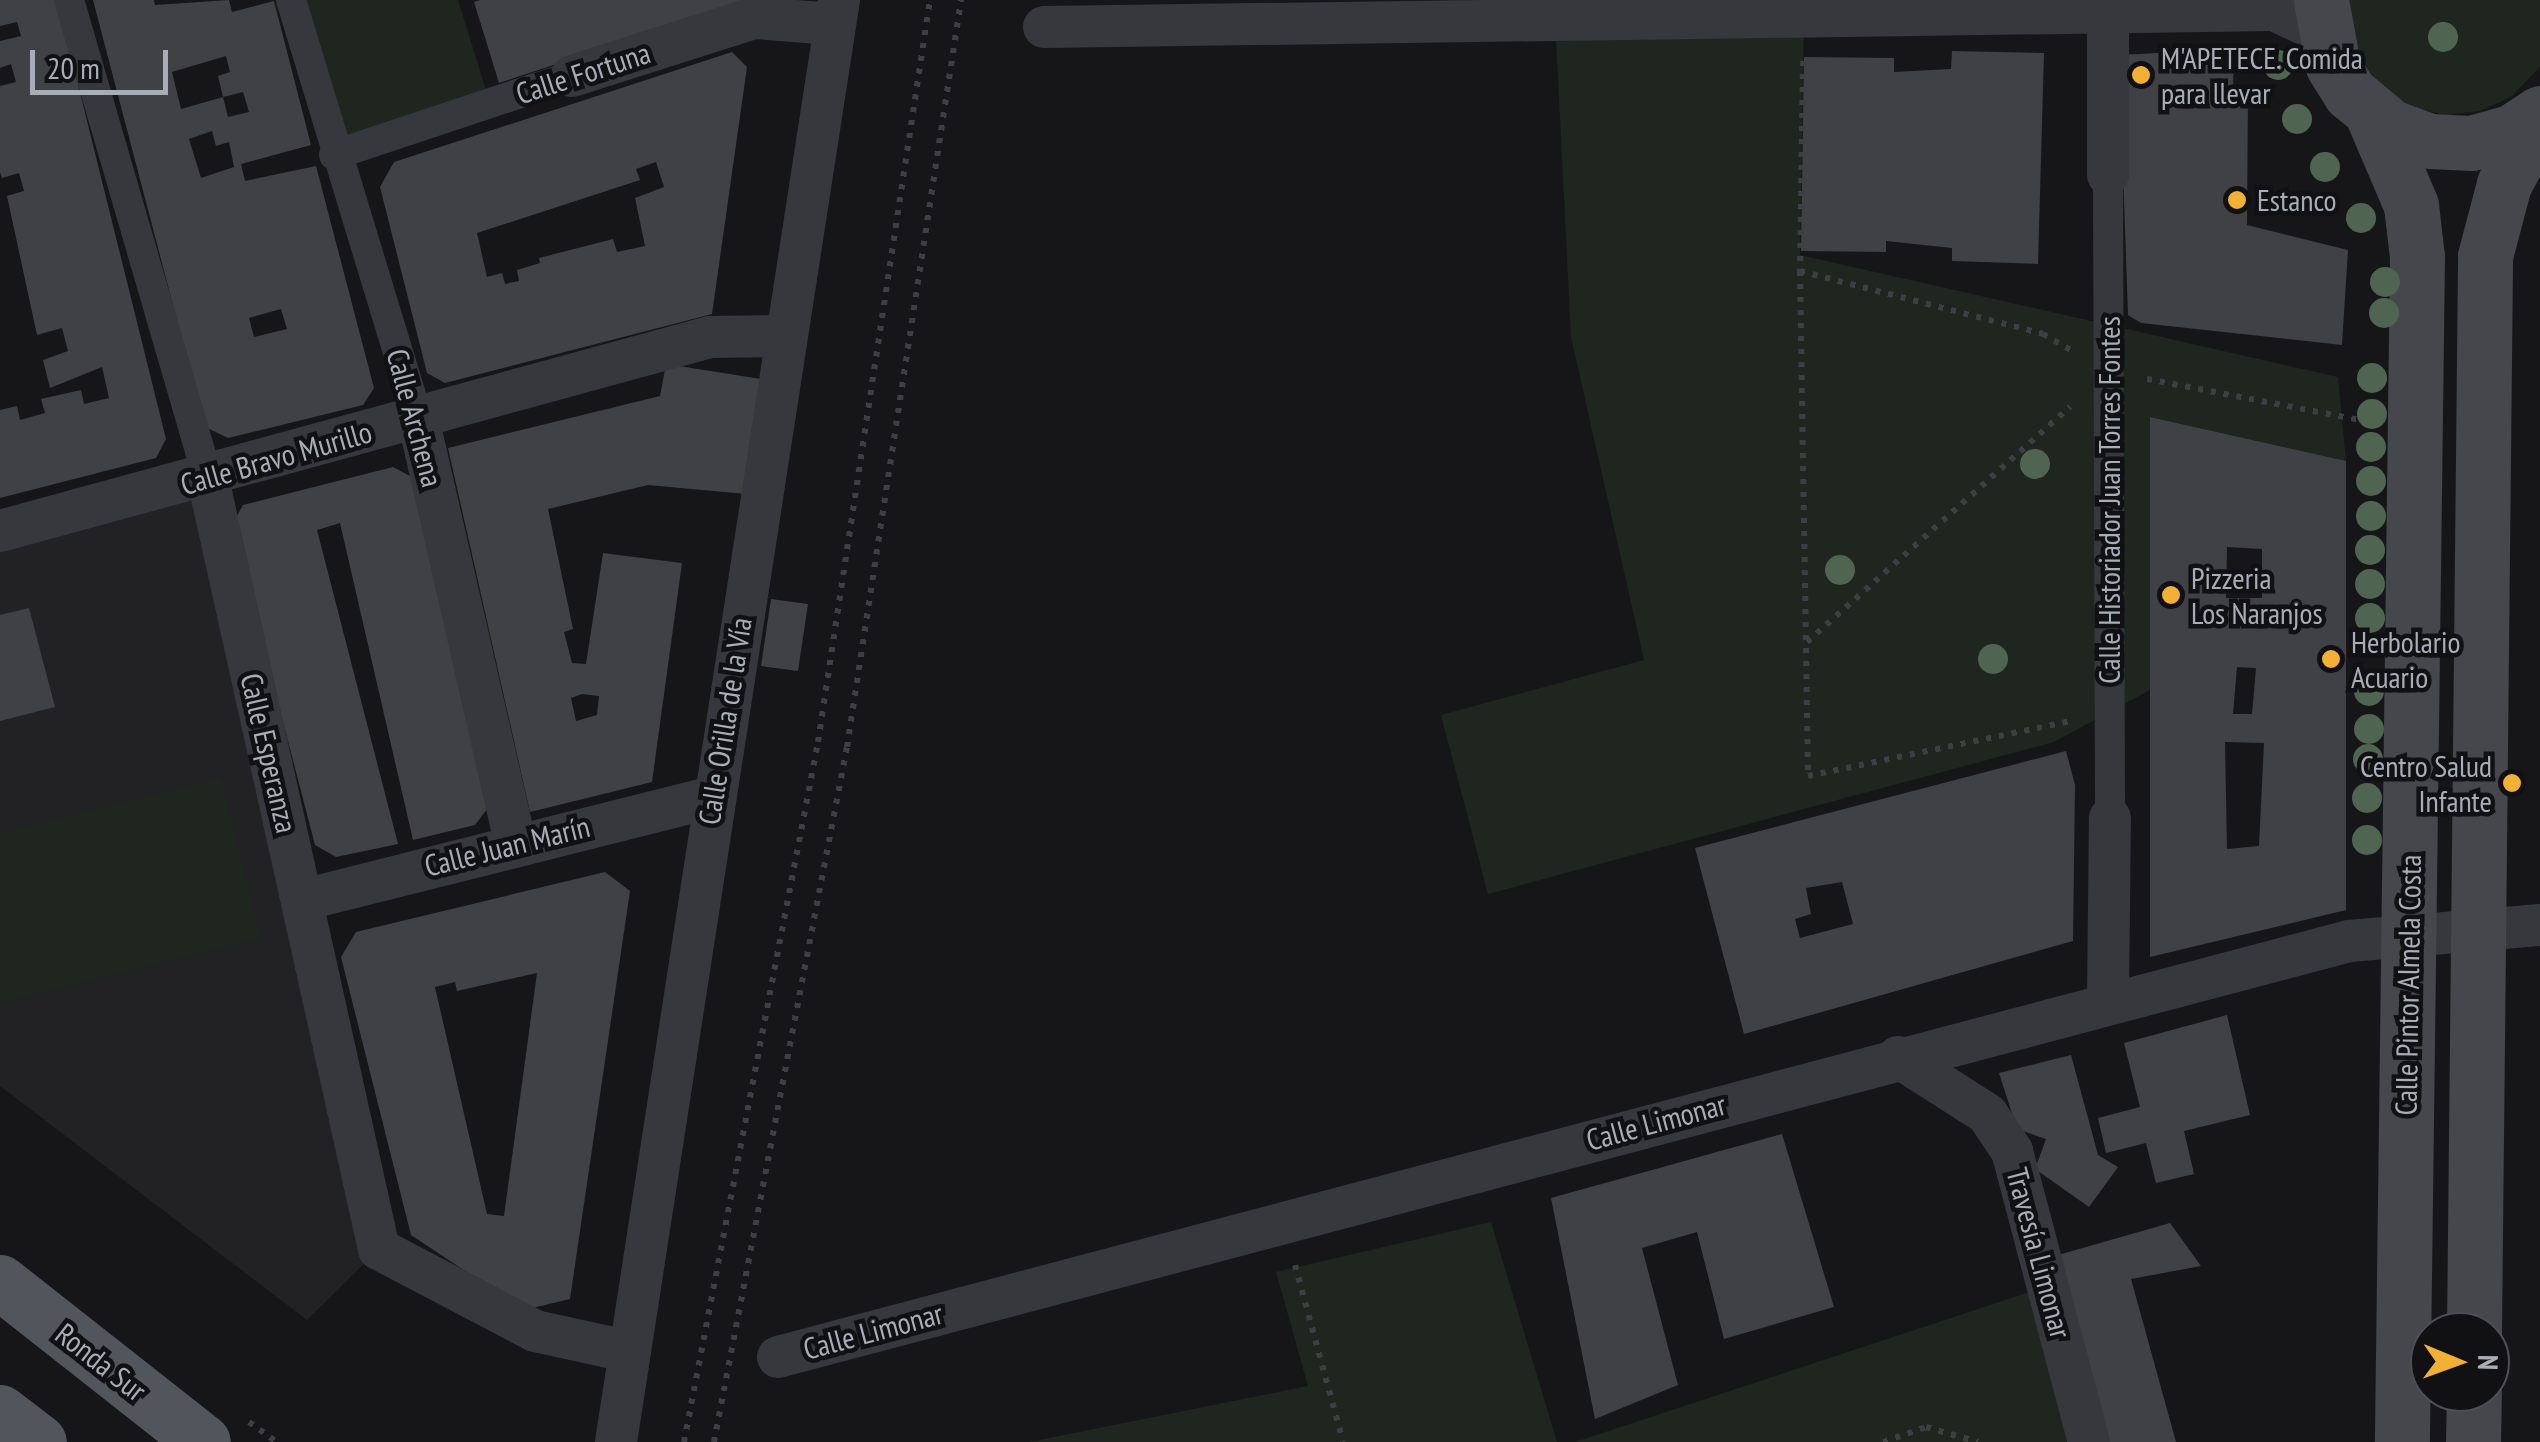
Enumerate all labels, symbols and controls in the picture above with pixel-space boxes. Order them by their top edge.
scale bar [35,30,172,92]
street label: Calle Fortuna [511,34,655,112]
place label: M'APETECE. Comida para llevar [2161,40,2365,110]
text: 20 m [47,48,100,87]
marker: M'APETECE. Comida para llevar [2130,64,2152,86]
place label: Estanco [2257,182,2337,218]
marker: Estanco [2226,189,2248,211]
street label: Calle Historiador Juan Torres Fontes [2091,316,2127,684]
street label: Calle Archena [379,345,451,491]
street label: Calle Bravo Murillo [176,414,376,502]
place label: Pizzeria Los Naranjos [2191,560,2323,630]
marker: Pizzeria Los Naranjos [2160,584,2182,606]
street label: Calle Orilla de la Vía [691,614,759,828]
place label: Herbolario Acuario [2351,624,2460,694]
marker: Herbolario Acuario [2320,648,2342,670]
street label: Calle Esperanza [233,670,305,836]
place label: Centro Salud Infante [2360,748,2492,818]
marker: Centro Salud Infante [2501,772,2523,794]
street label: Calle Juan Marín [421,808,593,884]
street label: Calle Pintor Almela Costa [2388,854,2428,1116]
street label: Calle Limonar [1582,1086,1730,1158]
street label: Travesía Limonar [1999,1164,2079,1342]
street label: Calle Limonar [799,1295,947,1367]
north arrow [2410,1312,2510,1412]
street label: Ronda Sur [49,1316,153,1408]
text: N [2470,1355,2507,1370]

